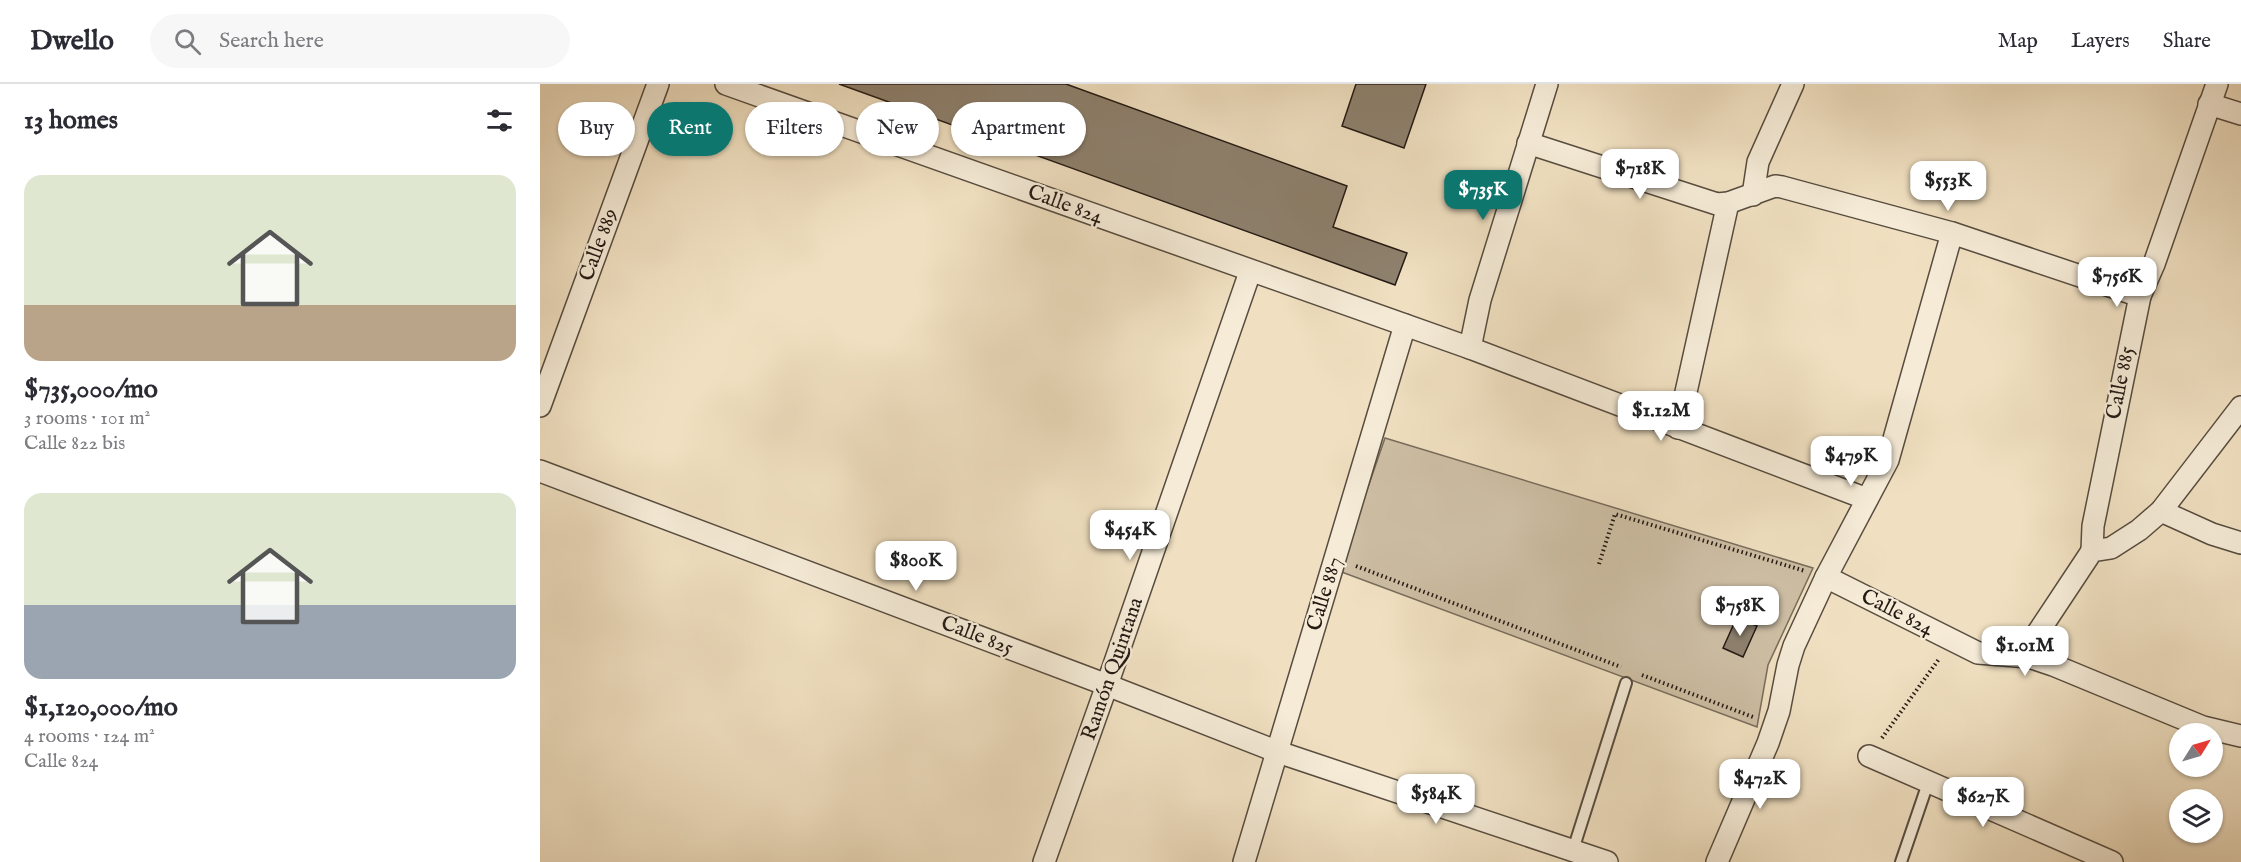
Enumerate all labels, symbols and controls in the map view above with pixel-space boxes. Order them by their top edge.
search box [150,14,570,68]
text: Dwello [30,24,114,59]
icon: search [171,25,204,58]
text: Search here [219,27,324,55]
text: Map [1998,28,2038,55]
text: Layers [2071,28,2130,55]
text: Share [2163,28,2211,55]
chip: Buy [558,102,635,156]
chip: Rent [647,102,733,156]
chip: Filters [745,102,844,156]
chip: New [856,102,939,156]
chip: Apartment [951,102,1086,156]
text: 13 homes [24,104,118,137]
icon: filters [483,104,516,137]
pin: $718K [1598,149,1682,200]
text: $718K [1615,156,1665,181]
pin: $553K [1906,161,1990,212]
text: $553K [1924,168,1972,193]
pin: $735K [1441,170,1525,221]
text: $735K [1458,177,1508,202]
street label: Calle 824 [1024,179,1107,231]
street label: Calle 889 [573,205,625,285]
icon: home [216,214,324,322]
pin: $756K [2075,257,2159,308]
text: $756K [2092,264,2142,289]
street label: Calle 885 [2101,344,2141,422]
text: $735,000/mo [24,373,158,406]
pin: $1.12M [1612,391,1710,442]
text: $1.12M [1632,398,1690,423]
text: 3 rooms · 101 m² [24,406,150,431]
text: Calle 822 bis [24,431,125,456]
pin: $479K [1809,436,1893,487]
text: $479K [1825,443,1877,468]
pin: $454K [1088,510,1172,561]
text: $454K [1104,517,1156,542]
icon: home [216,532,324,640]
pin: $800K [874,541,958,592]
text: $800K [889,548,943,573]
street label: Calle 887 [1301,554,1349,634]
street label: Calle 824 [1856,583,1939,643]
pin: $758K [1698,586,1782,637]
street label: Ramón Quintana [1076,593,1150,744]
text: $758K [1715,593,1765,618]
street label: Calle 825 [937,610,1017,662]
pin: $1.01M [1976,626,2074,677]
text: $1.01M [1996,633,2054,658]
text: $1,120,000/mo [24,691,178,724]
north arrow [2169,723,2223,777]
map controls [2169,723,2223,843]
text: 4 rooms · 124 m² [24,724,155,749]
text: Calle 824 [24,749,98,774]
pin: $472K [1718,759,1802,810]
text: $472K [1733,766,1787,791]
pin: $584K [1394,774,1478,825]
pin: $627K [1941,777,2025,828]
text: $584K [1411,781,1461,806]
text: $627K [1957,784,2009,809]
button: layers [2169,789,2223,843]

